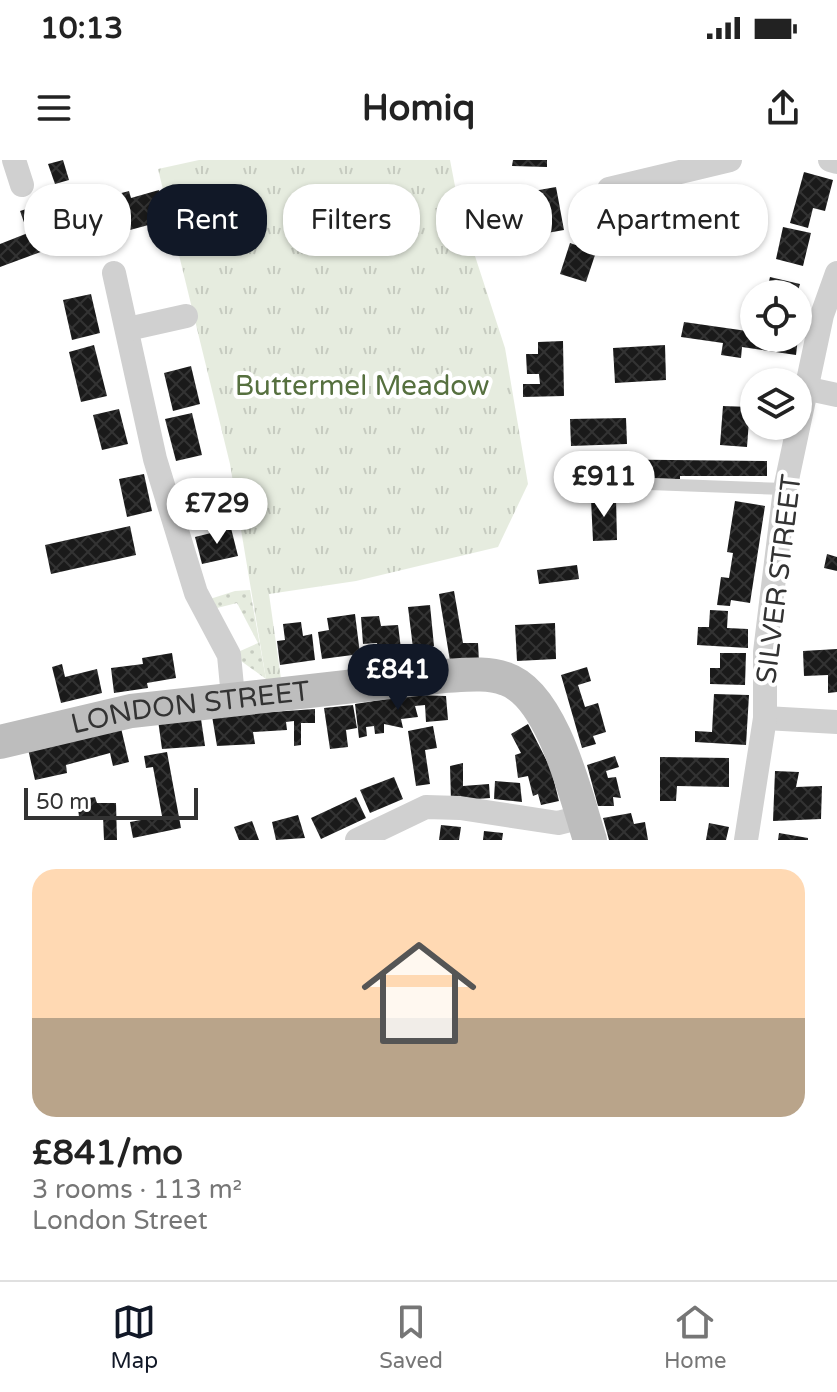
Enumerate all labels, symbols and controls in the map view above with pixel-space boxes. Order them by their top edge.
text: 10:13 [40,10,123,47]
icon: menu [32,86,76,130]
icon: share [761,86,805,130]
text: Homiq [362,87,475,130]
chip: Buy [24,184,131,256]
chip: Rent [147,184,267,256]
chip: Filters [283,184,420,256]
chip: New [436,184,552,256]
chip: Apartment [568,184,768,256]
map controls [740,280,812,440]
button: locate [740,280,812,352]
button: layers [740,368,812,440]
park label: Buttermel Meadow [235,369,489,403]
pin: £911 [557,451,651,519]
text: £911 [572,461,636,492]
street label: SILVER STREET [749,472,809,686]
pin: £729 [170,478,264,546]
text: £729 [185,488,249,519]
pin: £841 [351,644,445,712]
text: £841 [366,654,430,685]
street label: LONDON STREET [68,674,312,742]
scale bar [24,784,198,820]
text: 50 m [36,789,90,815]
icon: home [347,921,491,1065]
text: £841/mo [32,1133,183,1174]
text: 3 rooms · 113 m² [32,1174,242,1205]
text: London Street [32,1205,208,1236]
tab: Map [111,1300,158,1374]
tab: Saved [379,1300,443,1374]
tab: Home [664,1300,726,1374]

